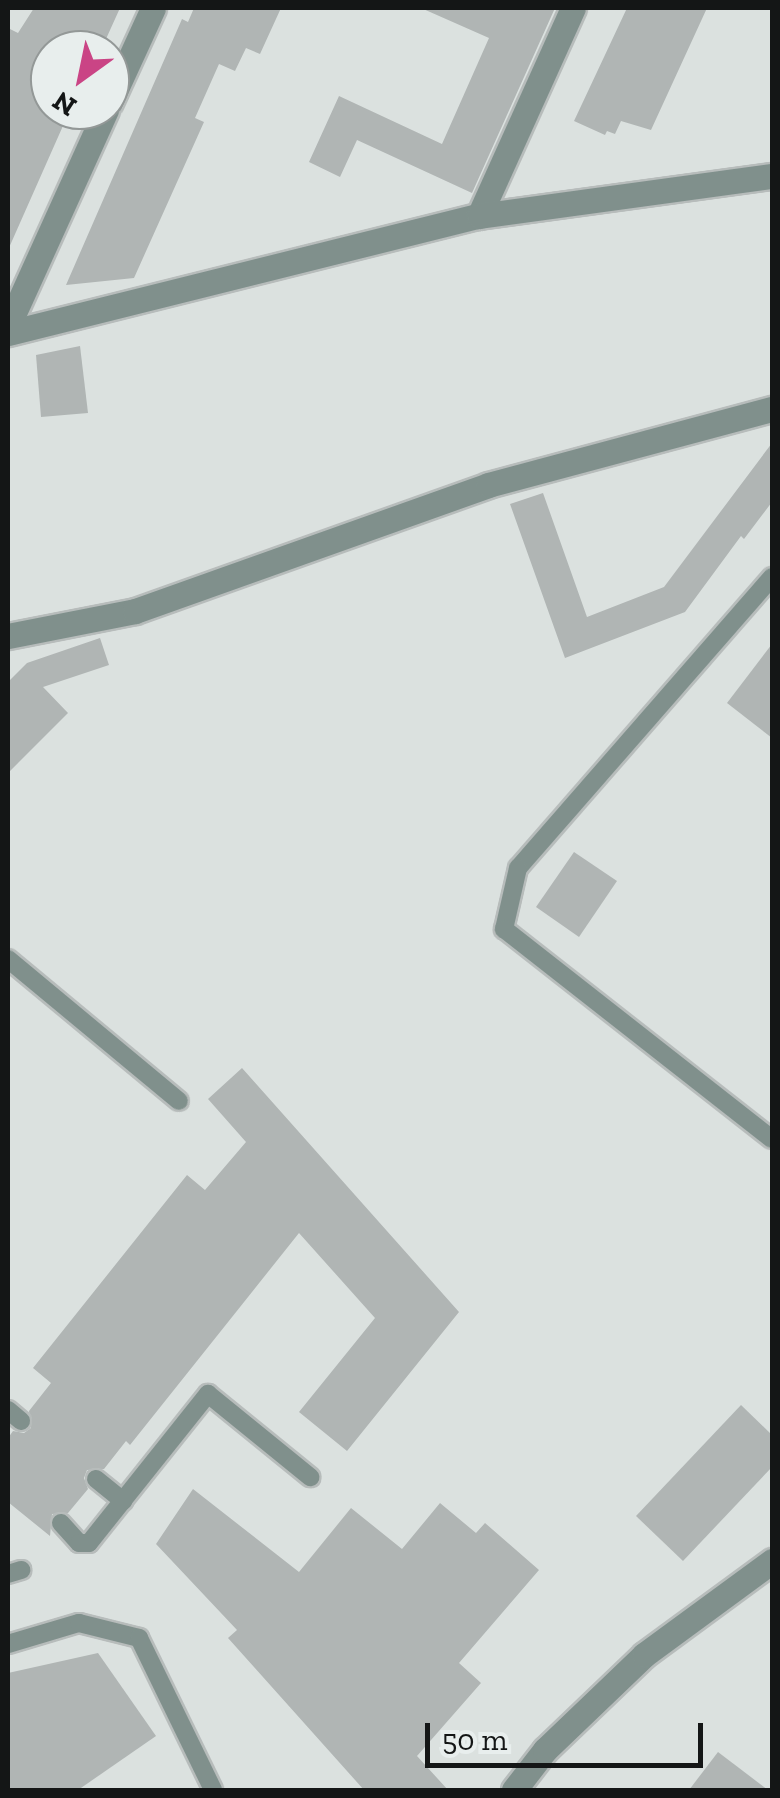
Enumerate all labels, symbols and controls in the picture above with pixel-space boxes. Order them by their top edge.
north arrow [30,30,130,130]
text: N [47,84,82,124]
scale bar [430,1703,708,1765]
text: 50 m [442,1722,507,1758]

